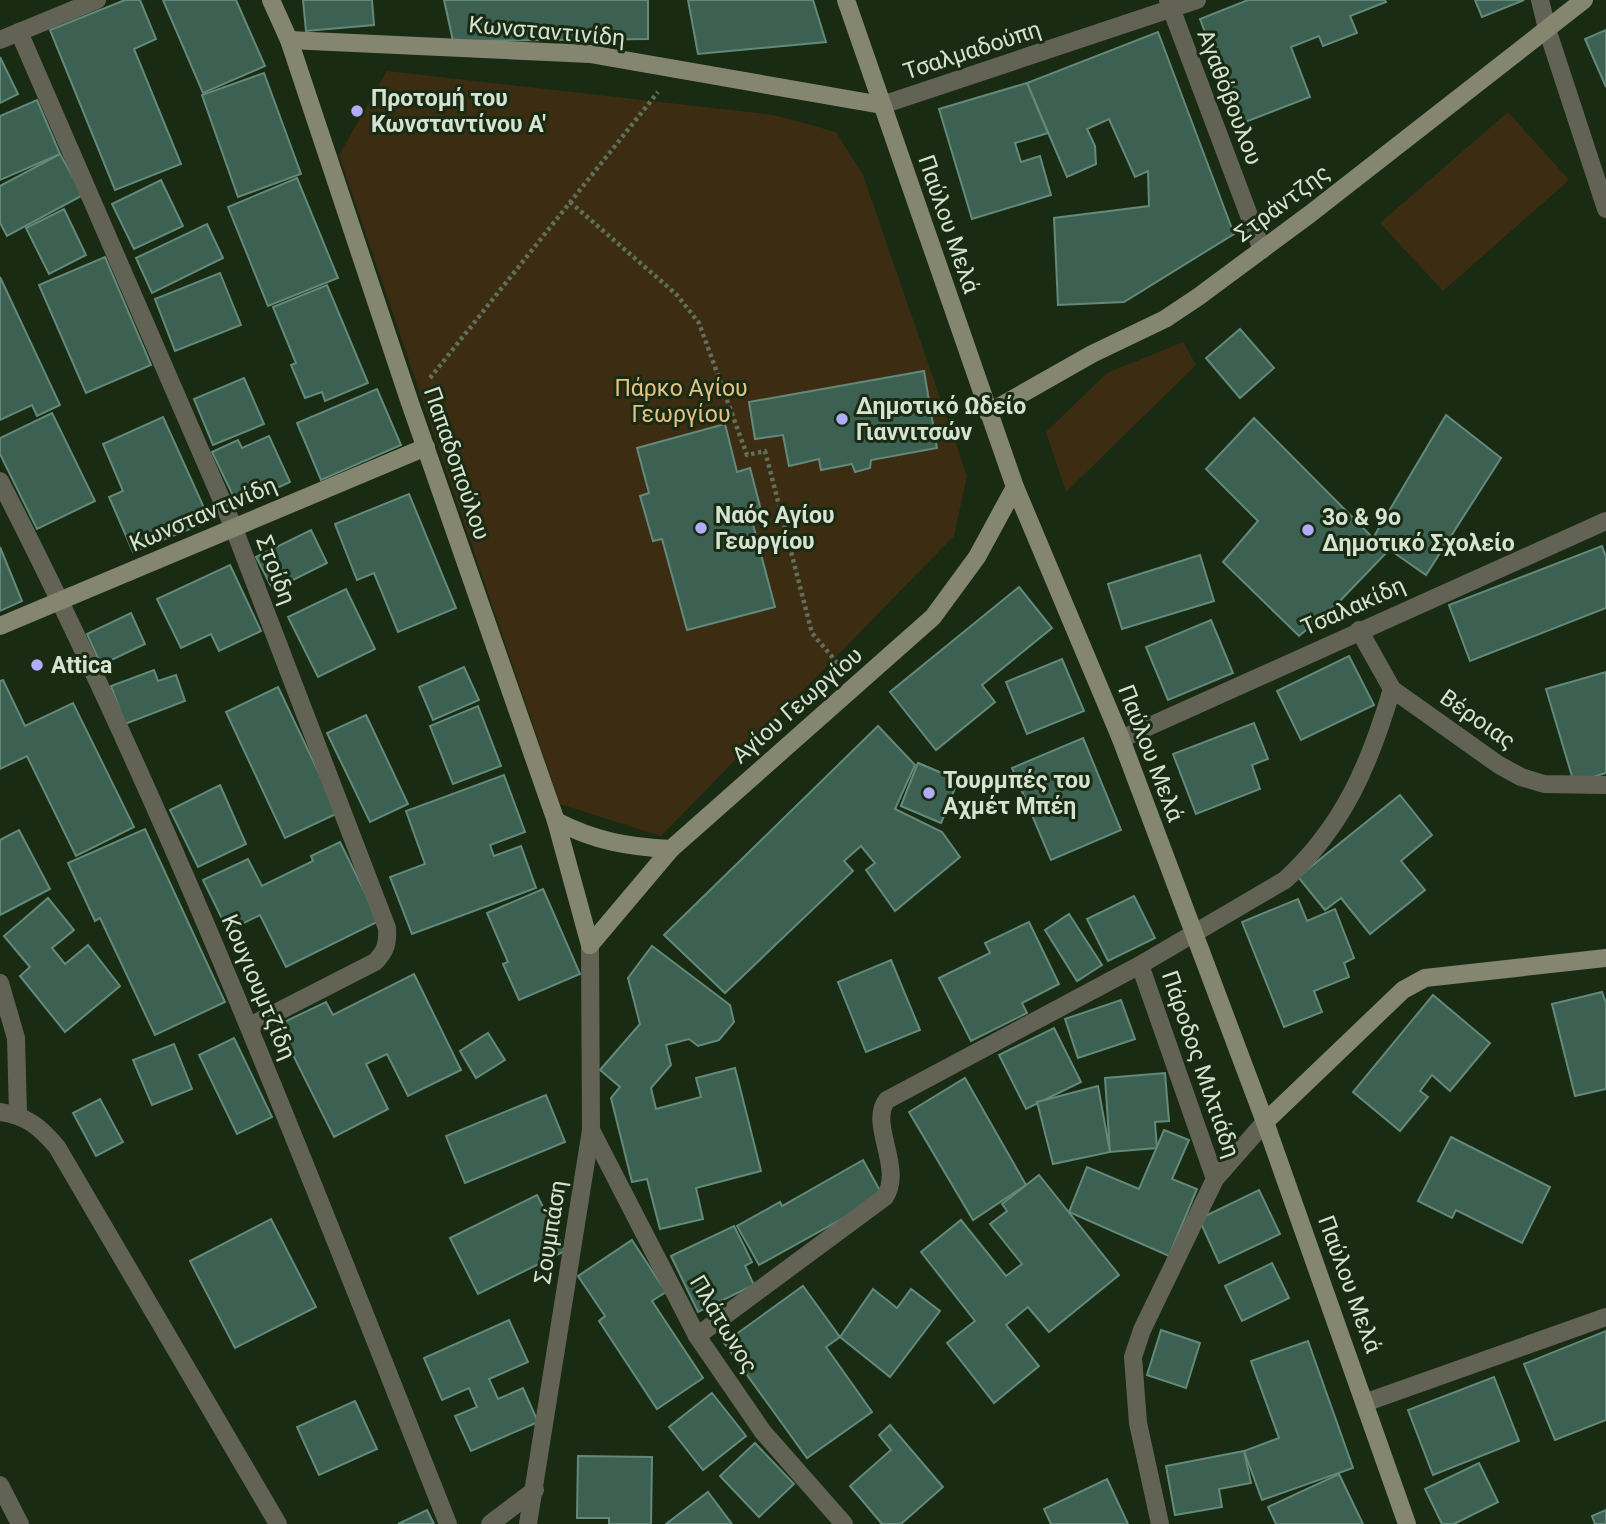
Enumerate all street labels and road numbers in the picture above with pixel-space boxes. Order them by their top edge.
street label: Κωνσταντινίδη [468,11,626,52]
street label: Τσαλμαδούπη [900,16,1044,85]
street label: Αγαθόβουλου [1191,26,1268,169]
street label: Παύλου Μελά [912,152,985,297]
street label: Στράντζης [1230,159,1335,248]
street label: Παπαδοπούλου [418,383,495,543]
street label: Κωνσταντινίδη [126,471,281,558]
street label: Στοίδη [250,532,301,608]
street label: Τσαλακίδη [1297,572,1409,641]
street label: Αγίου Γεωργίου [727,641,868,769]
street label: Παύλου Μελά [1112,681,1189,825]
street label: Βέροιας [1435,684,1521,755]
street label: Κουγιουμτζίδη [216,911,301,1064]
street label: Πάροδος Μιλτιάδη [1156,967,1245,1161]
street label: Σουμπάση [529,1178,572,1286]
street label: Παύλου Μελά [1312,1212,1387,1357]
street label: Πλάτωνος [684,1270,763,1378]

